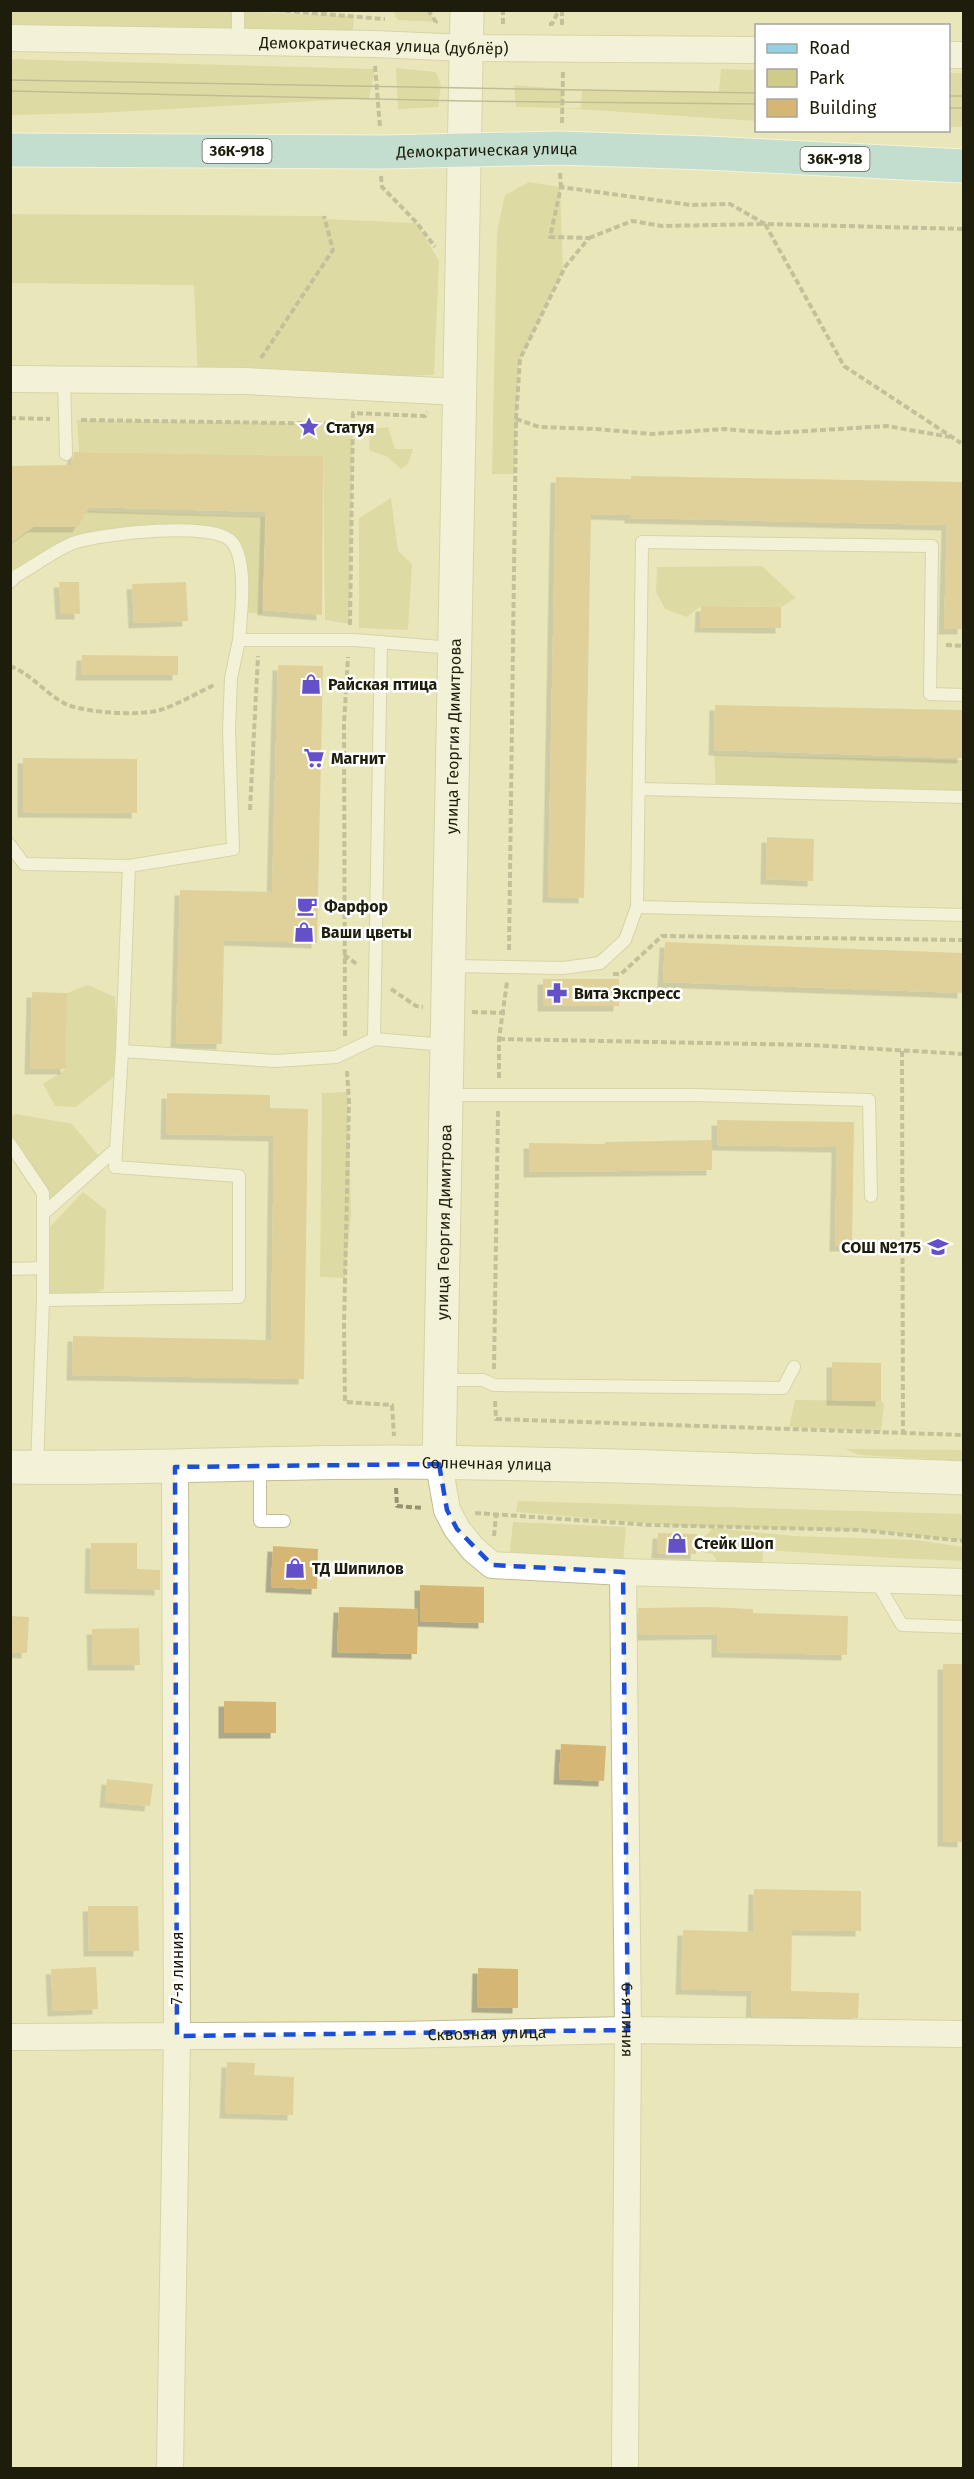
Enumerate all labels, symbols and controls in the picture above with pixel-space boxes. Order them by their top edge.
legend [755,24,950,132]
street label: Демократическая улица (дублёр) [258,33,509,58]
text: Road [809,37,851,59]
text: Park [809,67,845,89]
text: Building [809,97,877,119]
road number: 36К-918 [202,139,272,163]
street label: Демократическая улица [395,139,578,162]
road number: 36К-918 [800,147,870,171]
place icon: Статуя [297,415,321,439]
place label: Статуя [326,418,374,437]
street label: улица Георгия Димитрова [442,638,465,834]
shop icon: Райская птица [299,672,323,696]
place label: Райская птица [328,675,437,694]
supermarket icon: Магнит [302,746,326,770]
place label: Магнит [331,749,386,768]
cafe icon: Фарфор [295,894,319,918]
place label: Фарфор [324,897,388,916]
shop icon: Ваши цветы [292,920,316,944]
place label: Ваши цветы [321,923,412,942]
pharmacy icon: Вита Экспресс [545,981,569,1005]
place label: Вита Экспресс [574,984,681,1003]
street label: улица Георгия Димитрова [433,1124,456,1320]
school or university icon: СОШ №175 [926,1235,950,1259]
place label: СОШ №175 [841,1238,921,1257]
street label: Солнечная улица [422,1453,552,1474]
shop icon: Стейк Шоп [665,1531,689,1555]
place label: Стейк Шоп [694,1534,774,1553]
shop icon: ТД Шипилов [283,1556,307,1580]
place label: ТД Шипилов [312,1559,404,1578]
street label: 7-я линия [168,1931,187,2005]
street label: 6-я линия [617,1983,637,2057]
street label: Сквозная улица [427,2023,547,2044]

